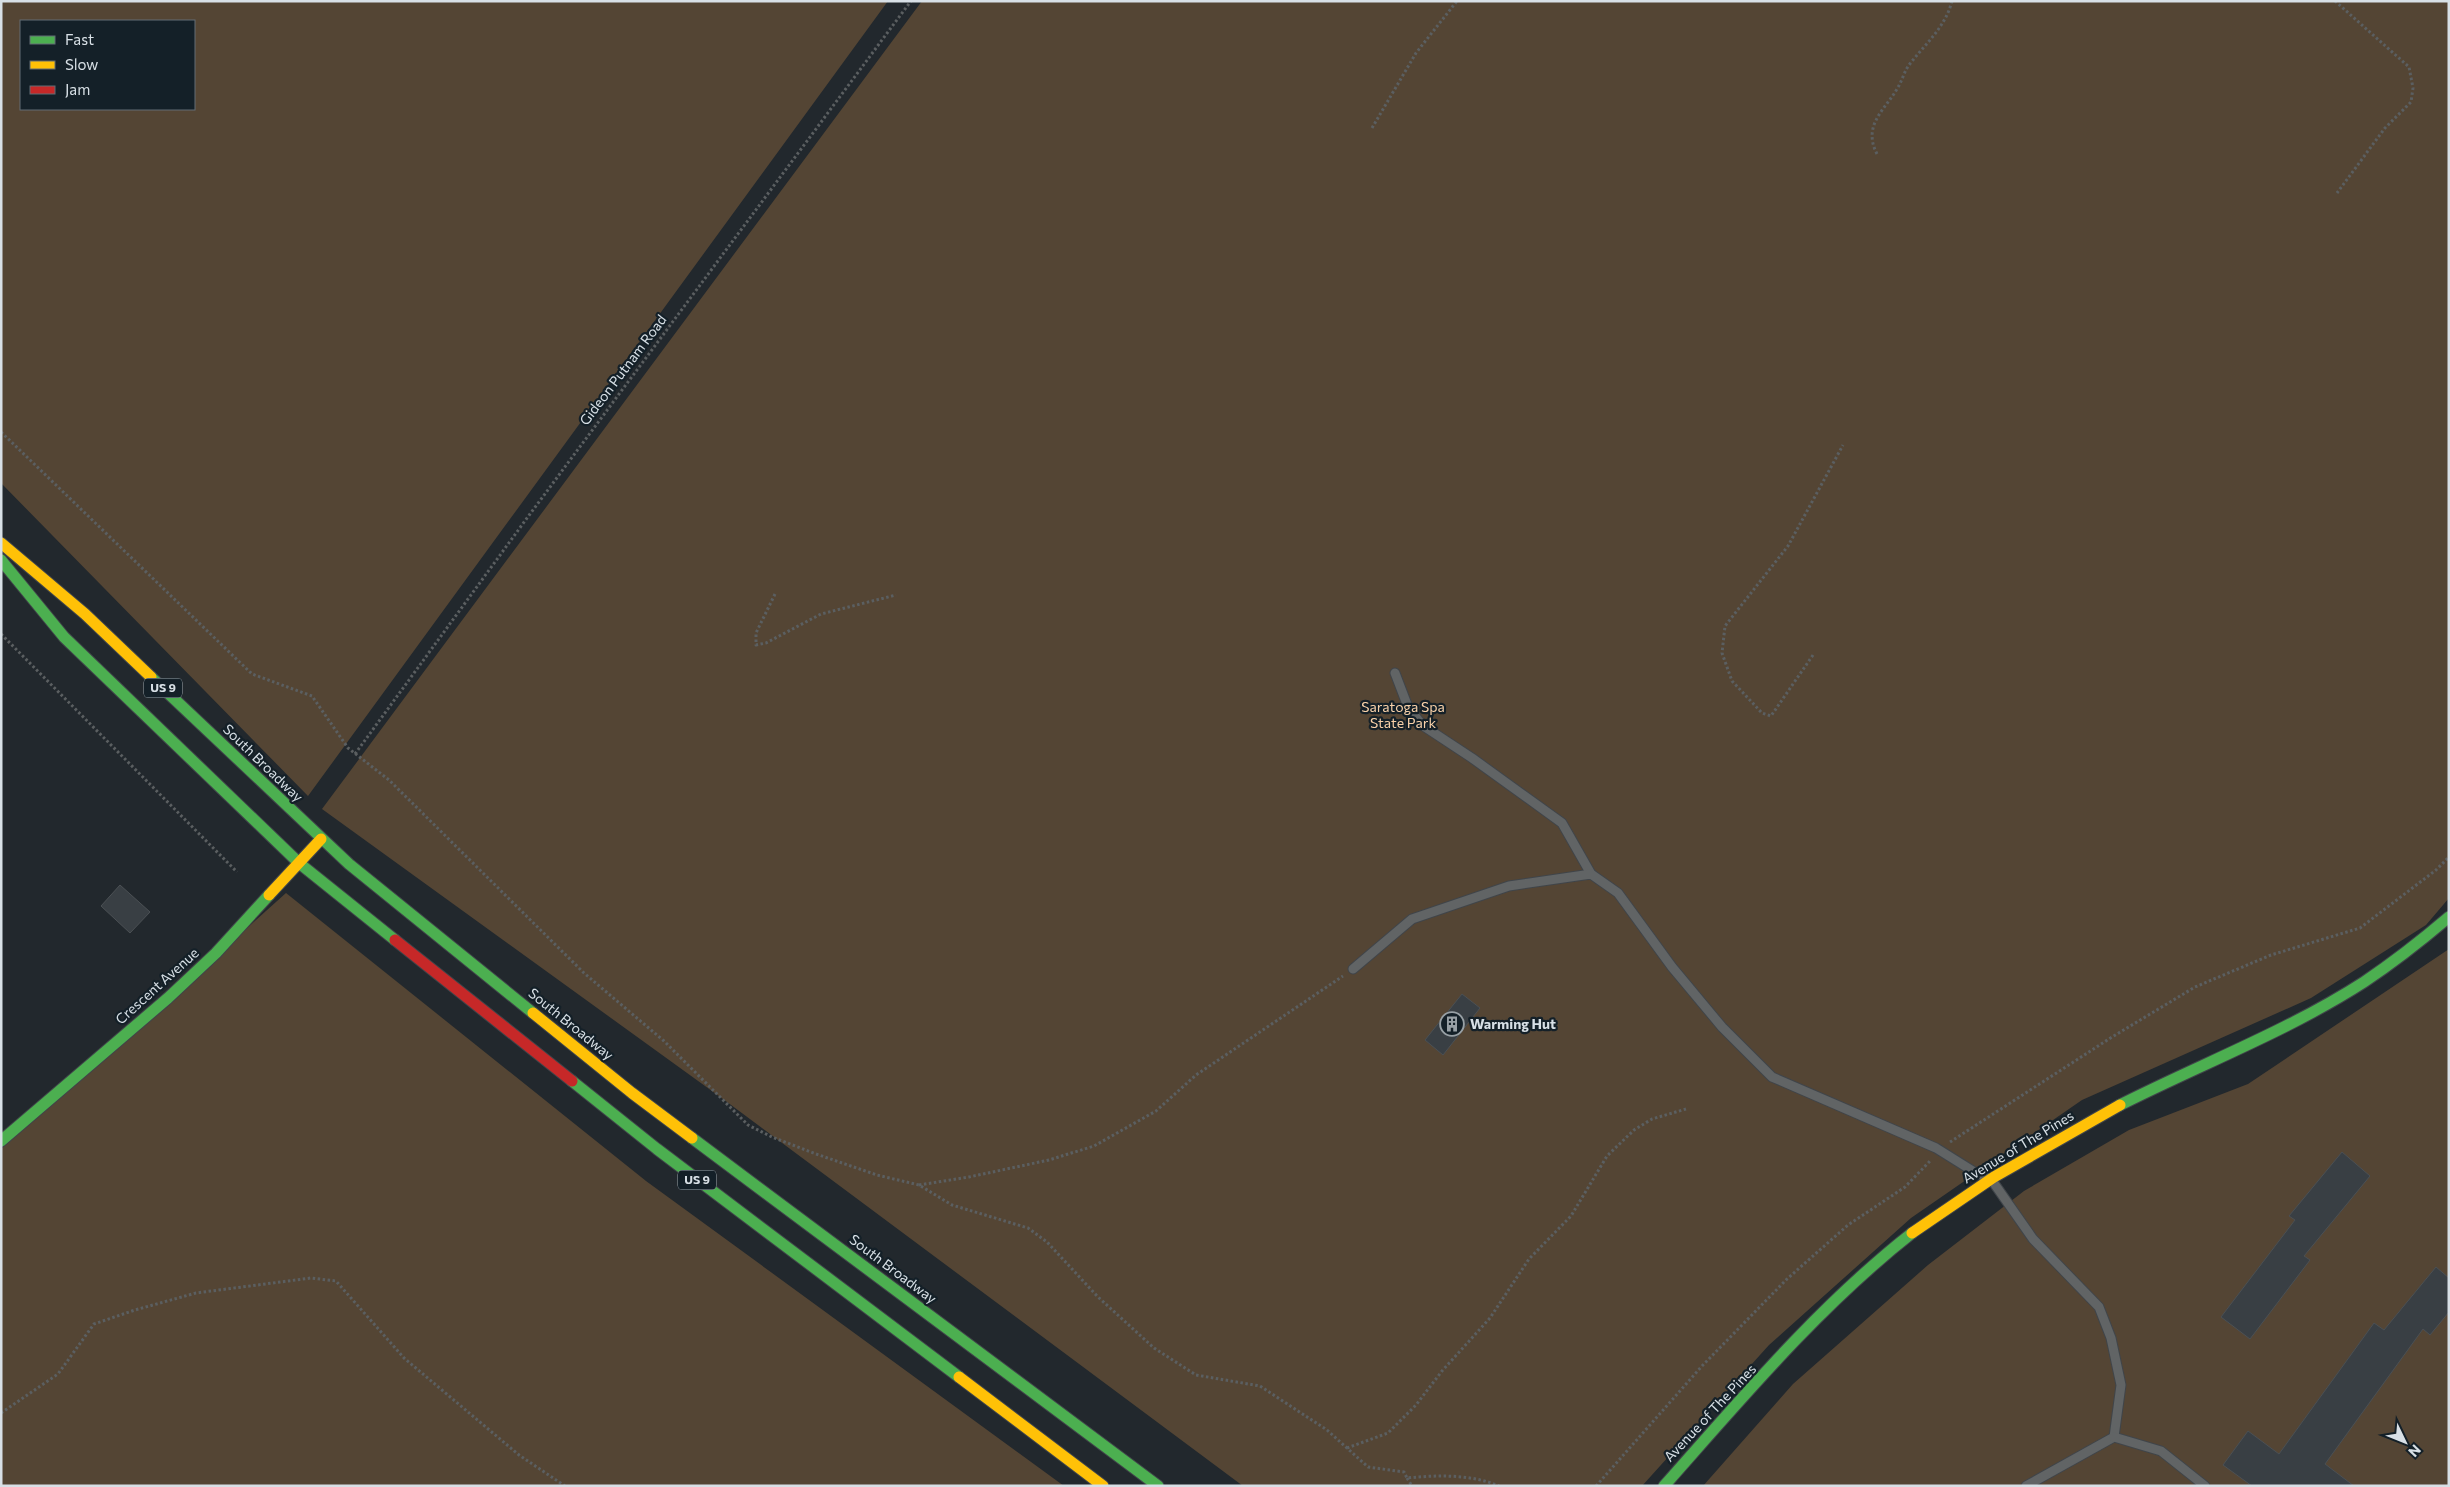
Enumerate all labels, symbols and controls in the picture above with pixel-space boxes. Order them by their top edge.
legend [20,20,195,110]
text: Fast [65,30,94,48]
text: Slow [65,55,98,73]
text: Jam [65,80,90,98]
street label: Gideon Putnam Road [576,311,670,428]
road number: US 9 [144,678,182,698]
park label: Saratoga Spa State Park [1361,698,1445,731]
street label: South Broadway [220,720,307,805]
street label: Crescent Avenue [112,944,202,1027]
street label: South Broadway [525,984,617,1063]
building icon: Warming Hut [1439,1011,1465,1037]
place label: Warming Hut [1470,1015,1556,1032]
street label: Avenue of The Pines [1959,1107,2077,1187]
road number: US 9 [678,1170,716,1190]
street label: South Broadway [846,1230,940,1307]
street label: Avenue of The Pines [1660,1360,1759,1465]
north arrow [2380,1417,2430,1467]
text: N [2405,1442,2425,1461]

